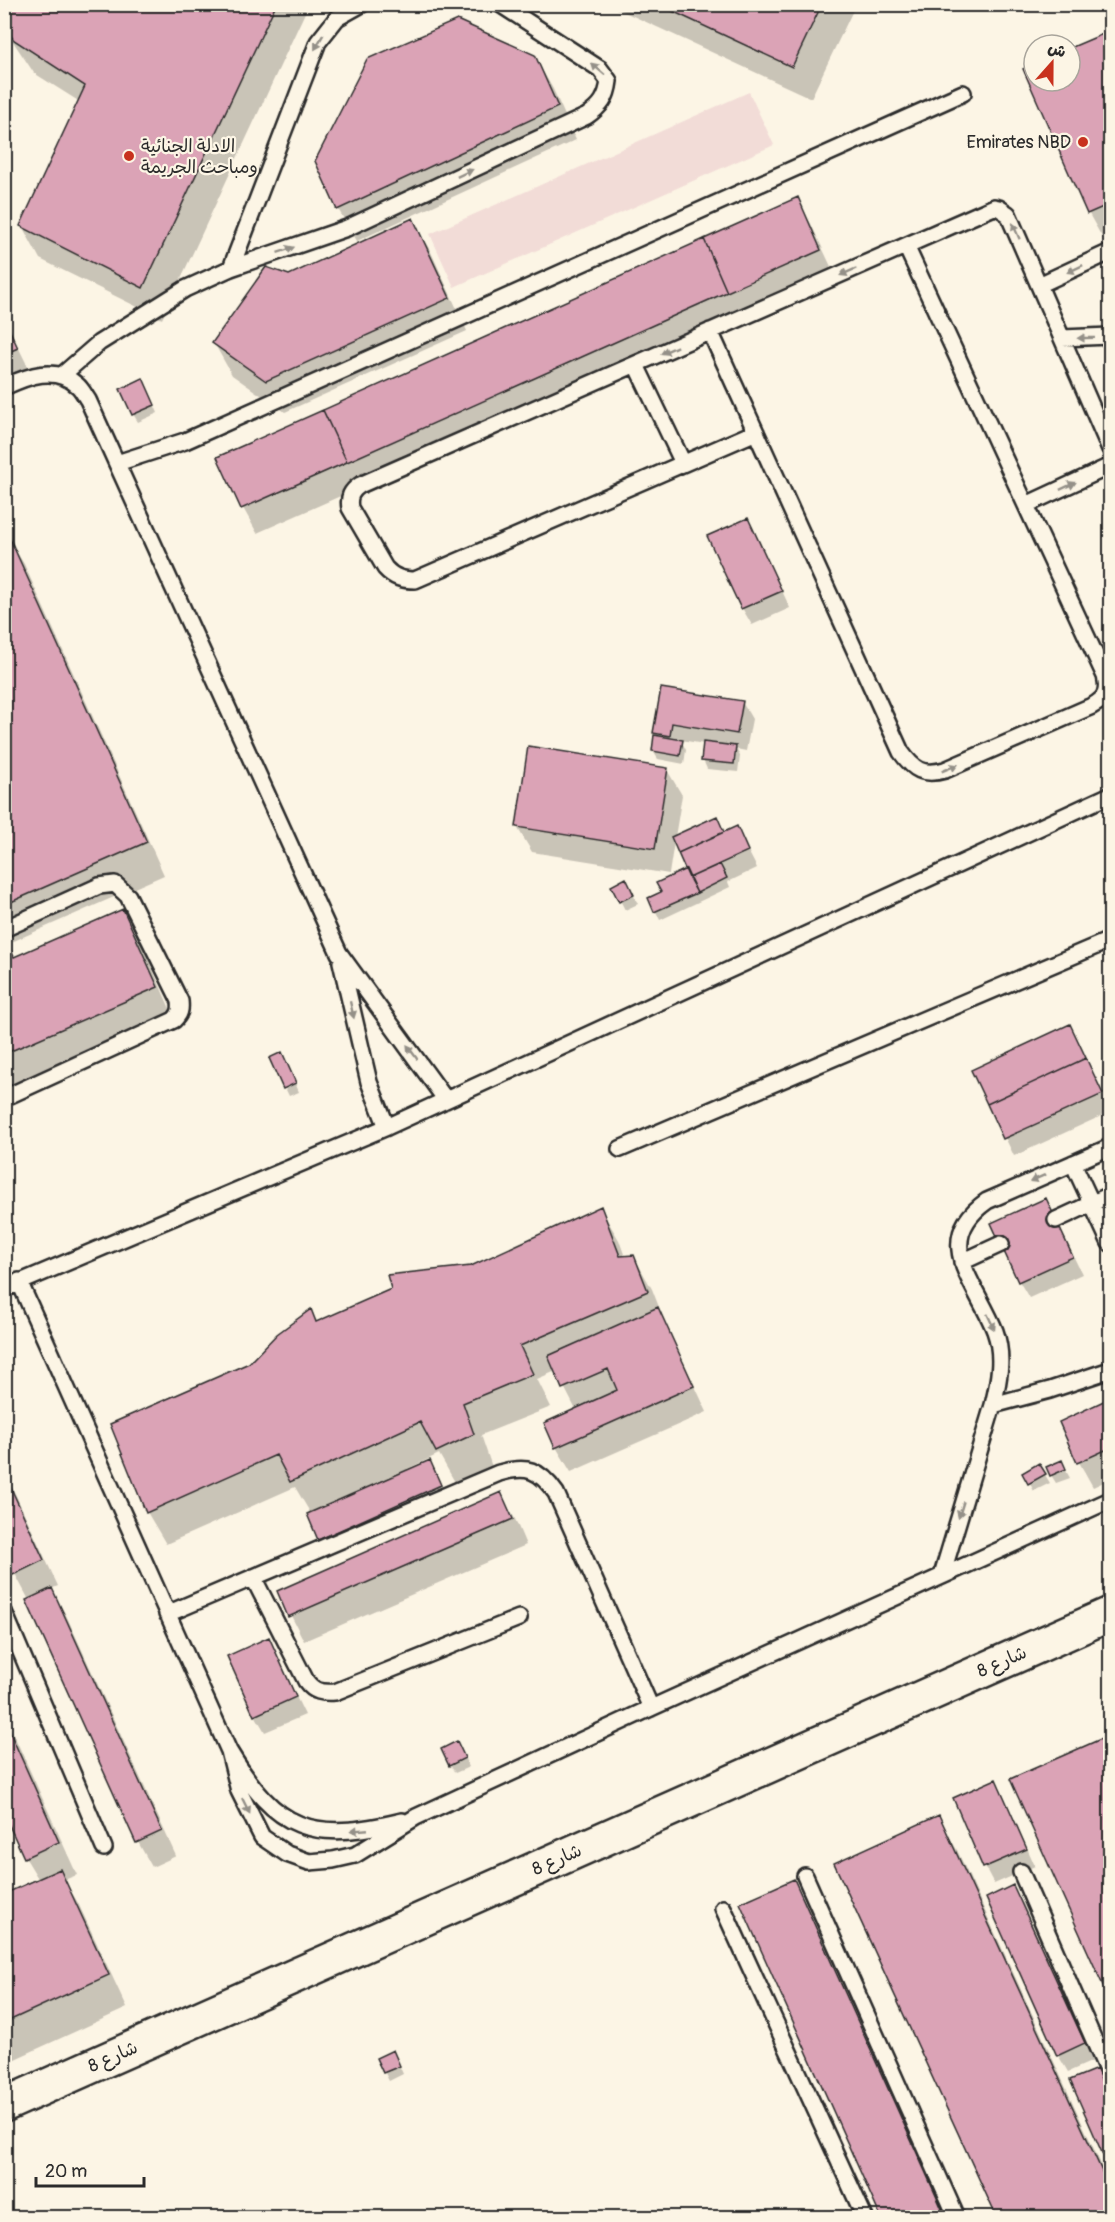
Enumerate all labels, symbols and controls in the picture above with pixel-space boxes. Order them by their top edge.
north arrow [1022,33,1082,93]
one-way arrow [314,34,324,51]
text: ش [1045,37,1069,62]
one-way arrow [590,62,605,76]
place label: Emirates NBD [966,131,1071,154]
place label: الادلة الجنائية ومباحث الجريمة [141,135,258,179]
marker: Emirates NBD [1076,135,1090,149]
marker: الادلة الجنائية ومباحث الجريمة [122,149,136,163]
one-way arrow [457,168,474,177]
one-way arrow [1011,223,1020,240]
one-way arrow [277,244,295,254]
one-way arrow [1066,264,1083,273]
one-way arrow [838,267,856,277]
one-way arrow [1077,333,1096,343]
one-way arrow [660,345,678,355]
one-way arrow [1060,481,1077,490]
one-way arrow [941,763,959,773]
one-way arrow [348,1001,357,1020]
one-way arrow [406,1044,418,1060]
one-way arrow [1028,1173,1046,1183]
one-way arrow [986,1314,995,1331]
one-way arrow [956,1501,965,1519]
street label: شارع 8 [974,1641,1030,1683]
one-way arrow [242,1798,251,1815]
one-way arrow [350,1825,369,1835]
street label: شارع 8 [529,1839,585,1881]
street label: شارع 8 [85,2036,141,2078]
scale bar [36,2150,144,2188]
text: 20 m [45,2160,87,2183]

